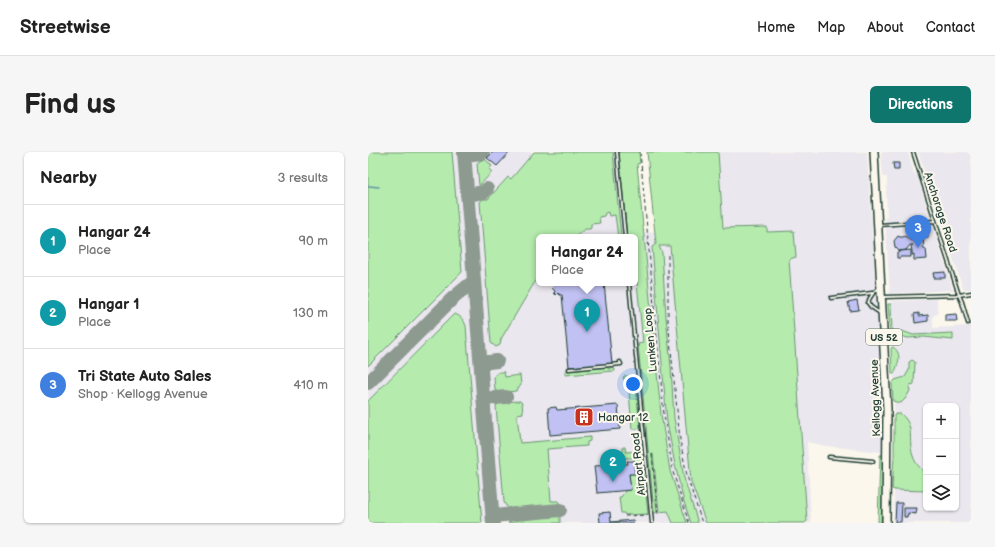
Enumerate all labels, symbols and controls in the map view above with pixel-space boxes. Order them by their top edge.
text: Streetwise [20,16,111,39]
text: Home [757,19,795,36]
text: Map [817,19,845,36]
text: About [867,19,904,36]
text: Contact [926,19,975,36]
button: Directions [870,86,971,123]
text: Find us [24,88,116,121]
text: Nearby [40,168,97,188]
text: 3 results [277,170,328,186]
street label: Anchorage Road [921,170,960,254]
pin: 3 [905,215,931,248]
text: Hangar 24 [78,223,150,242]
text: 1 [50,233,56,249]
text: 90 m [299,233,328,249]
popup [536,234,638,286]
text: Place [78,242,111,258]
text: Hangar 24 [551,243,623,262]
text: Place [551,262,584,278]
text: Hangar 1 [78,295,140,314]
pin: 1 [574,299,600,332]
text: 2 [49,305,57,321]
text: 130 m [293,305,328,321]
street label: Lunken Loop [641,307,660,373]
text: Place [78,314,111,330]
road number: US 52 [866,329,902,345]
street label: Kellogg Avenue [868,359,883,437]
text: Tri State Auto Sales [78,367,212,386]
your location [623,374,643,394]
text: 3 [49,377,57,393]
text: 410 m [293,377,328,393]
text: Shop · Kellogg Avenue [78,386,208,402]
map controls [923,403,959,511]
button: + [923,403,959,439]
building icon: Hangar 12 [573,406,595,428]
place label: Hangar 12 [598,411,649,424]
street label: Airport Road [629,432,648,496]
button: − [923,439,959,475]
pin: 2 [600,449,626,482]
button: layers [923,475,959,511]

